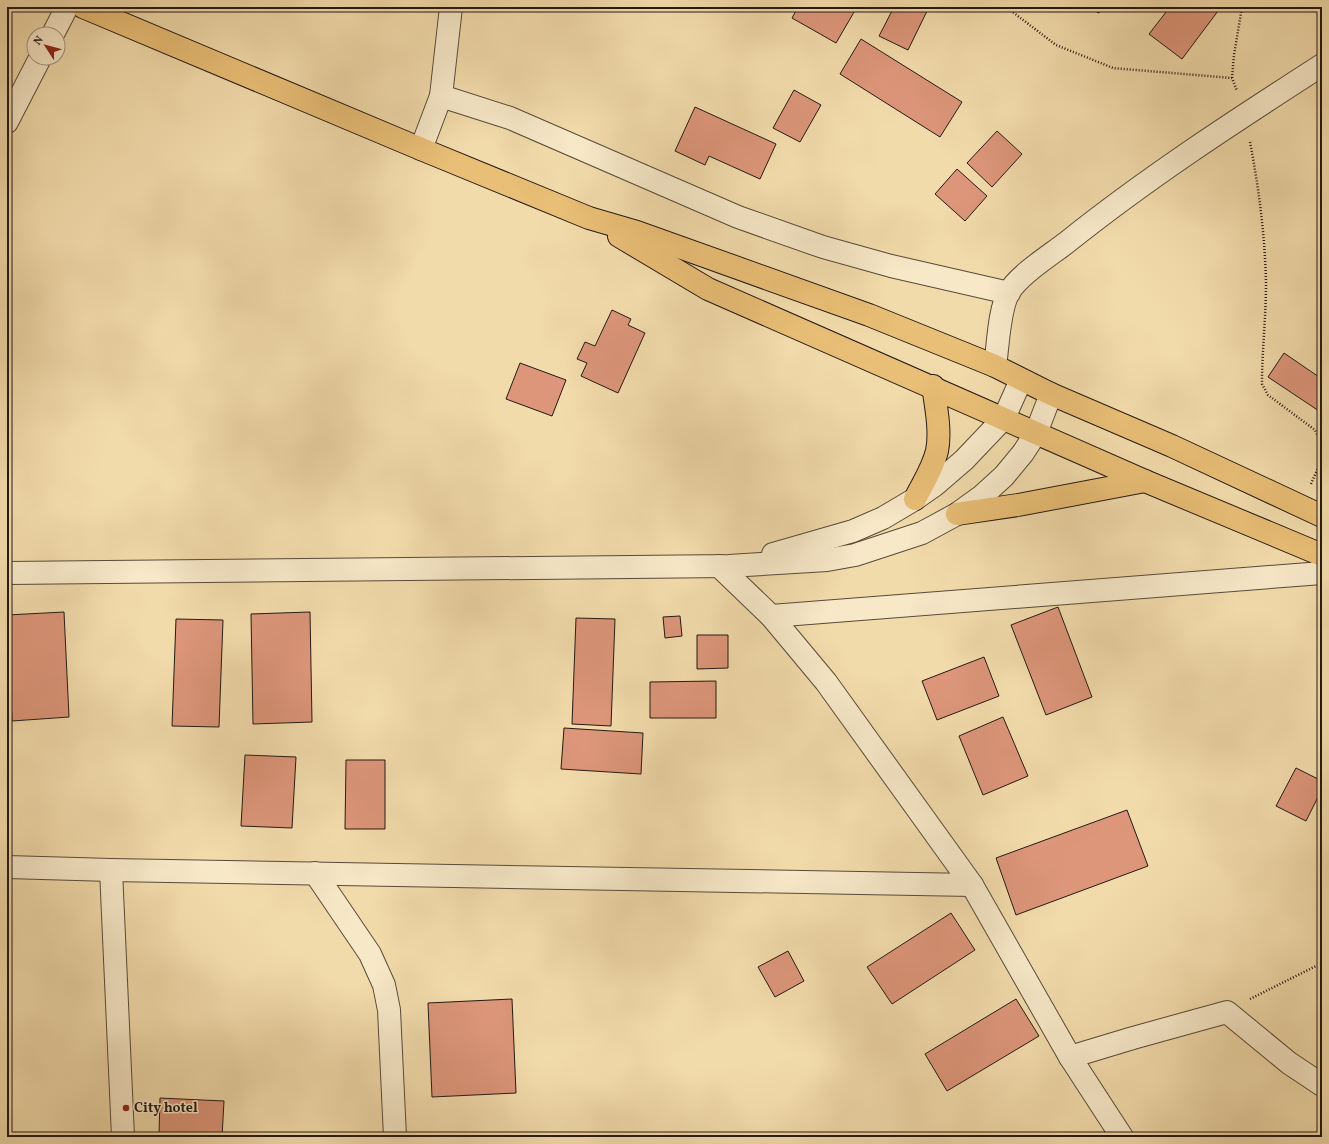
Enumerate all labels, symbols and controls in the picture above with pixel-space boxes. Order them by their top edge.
north arrow [26,26,66,66]
text: N [31,33,48,49]
place label: City hotel [134,1099,198,1118]
marker: City hotel [121,1103,131,1113]

